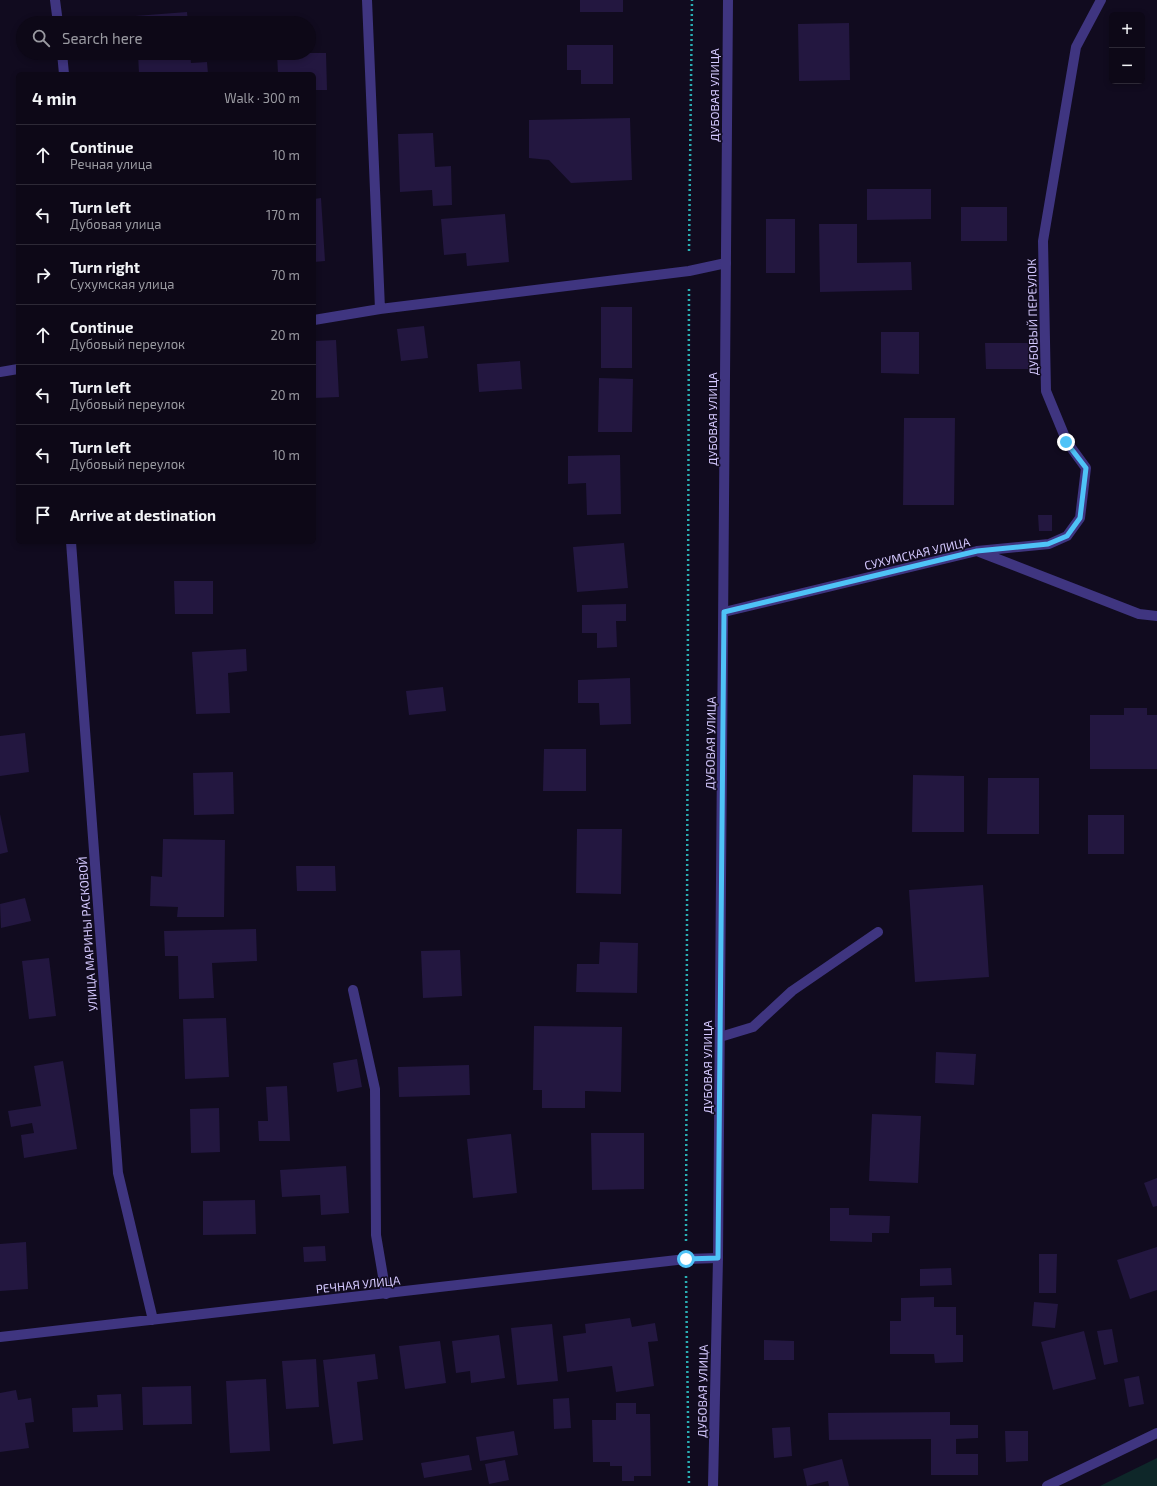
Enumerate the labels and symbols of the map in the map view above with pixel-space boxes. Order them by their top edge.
street label: ДУБОВАЯ УЛИЦА [707,48,721,142]
street label: ДУБОВЫЙ ПЕРЕУЛОК [1024,259,1040,375]
street label: ДУБОВАЯ УЛИЦА [705,372,719,466]
route end [1057,433,1075,451]
street label: СУХУМСКАЯ УЛИЦА [863,534,972,572]
street label: ДУБОВАЯ УЛИЦА [702,696,718,790]
street label: УЛИЦА МАРИНЫ РАСКОВОЙ [75,856,99,1012]
street label: ДУБОВАЯ УЛИЦА [700,1020,714,1114]
route start [677,1250,695,1268]
street label: РЕЧНАЯ УЛИЦА [315,1273,401,1295]
street label: ДУБОВАЯ УЛИЦА [694,1344,710,1438]

